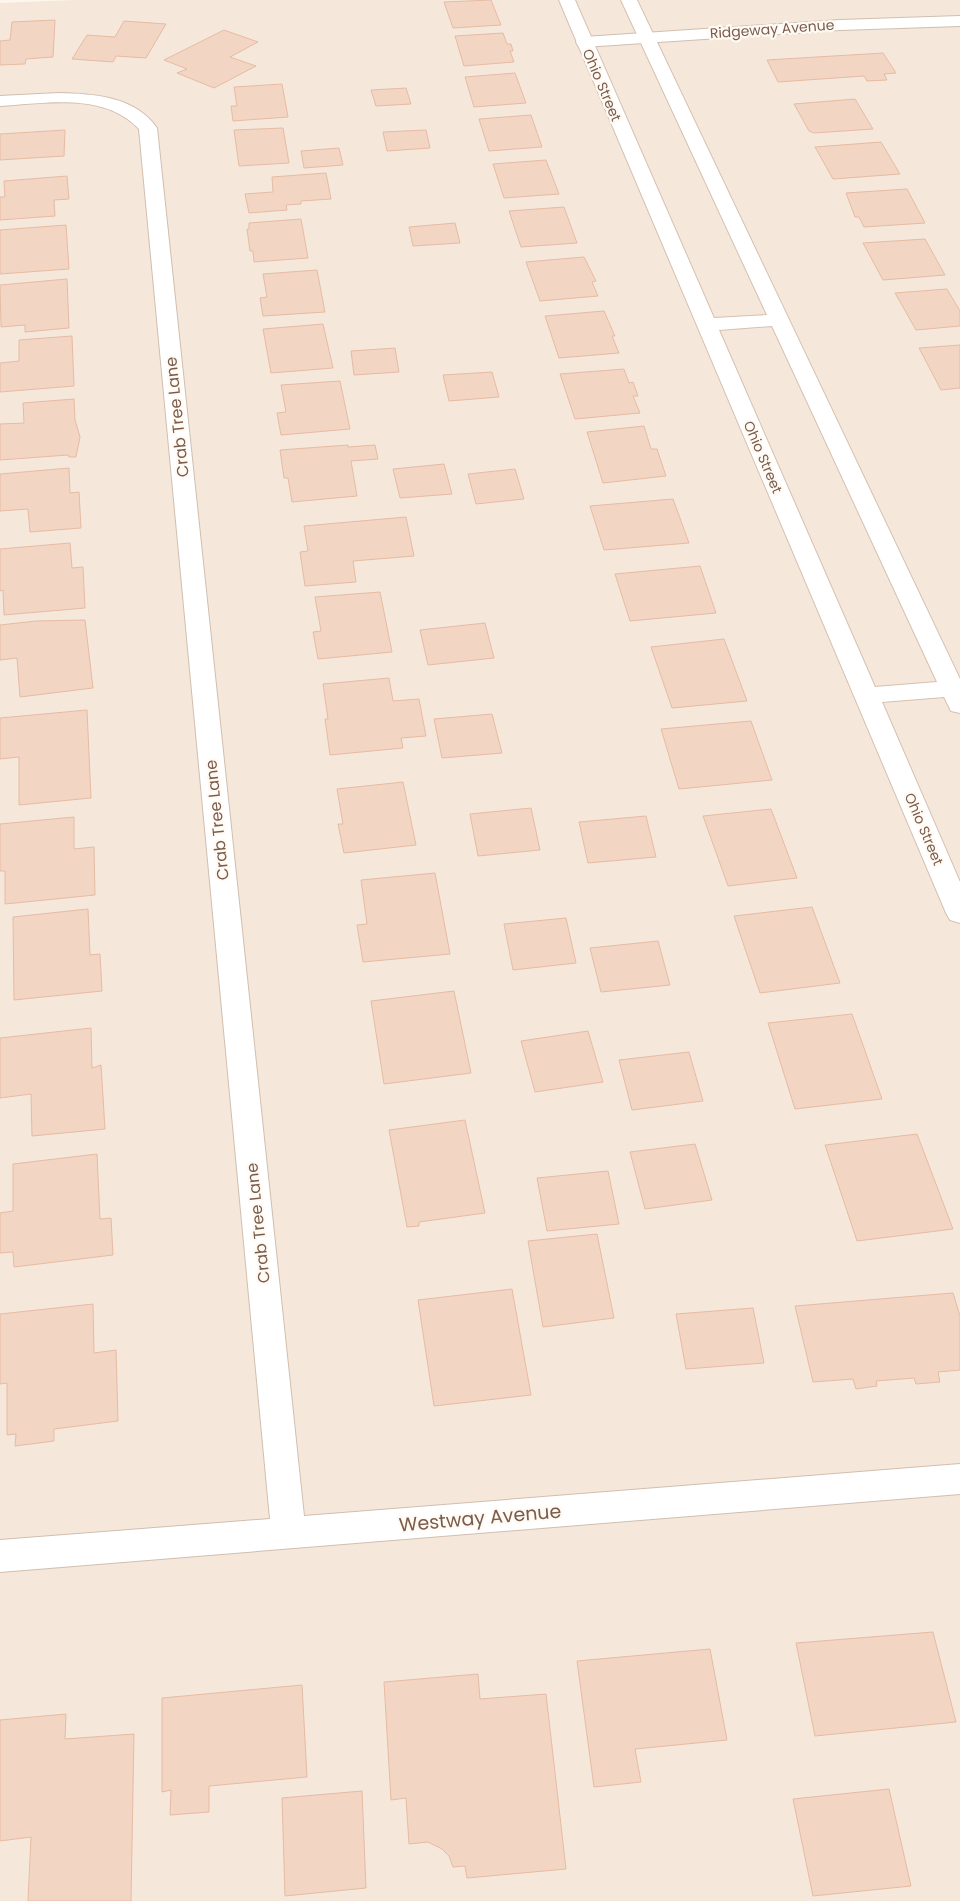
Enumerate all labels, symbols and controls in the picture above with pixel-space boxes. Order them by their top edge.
street label: Ridgeway Avenue [709,15,835,43]
street label: Ohio Street [578,46,626,124]
street label: Crab Tree Lane [159,356,195,478]
street label: Ohio Street [739,418,787,496]
street label: Crab Tree Lane [199,759,235,881]
street label: Ohio Street [900,790,948,868]
street label: Crab Tree Lane [240,1162,276,1284]
street label: Westway Avenue [398,1497,562,1539]

